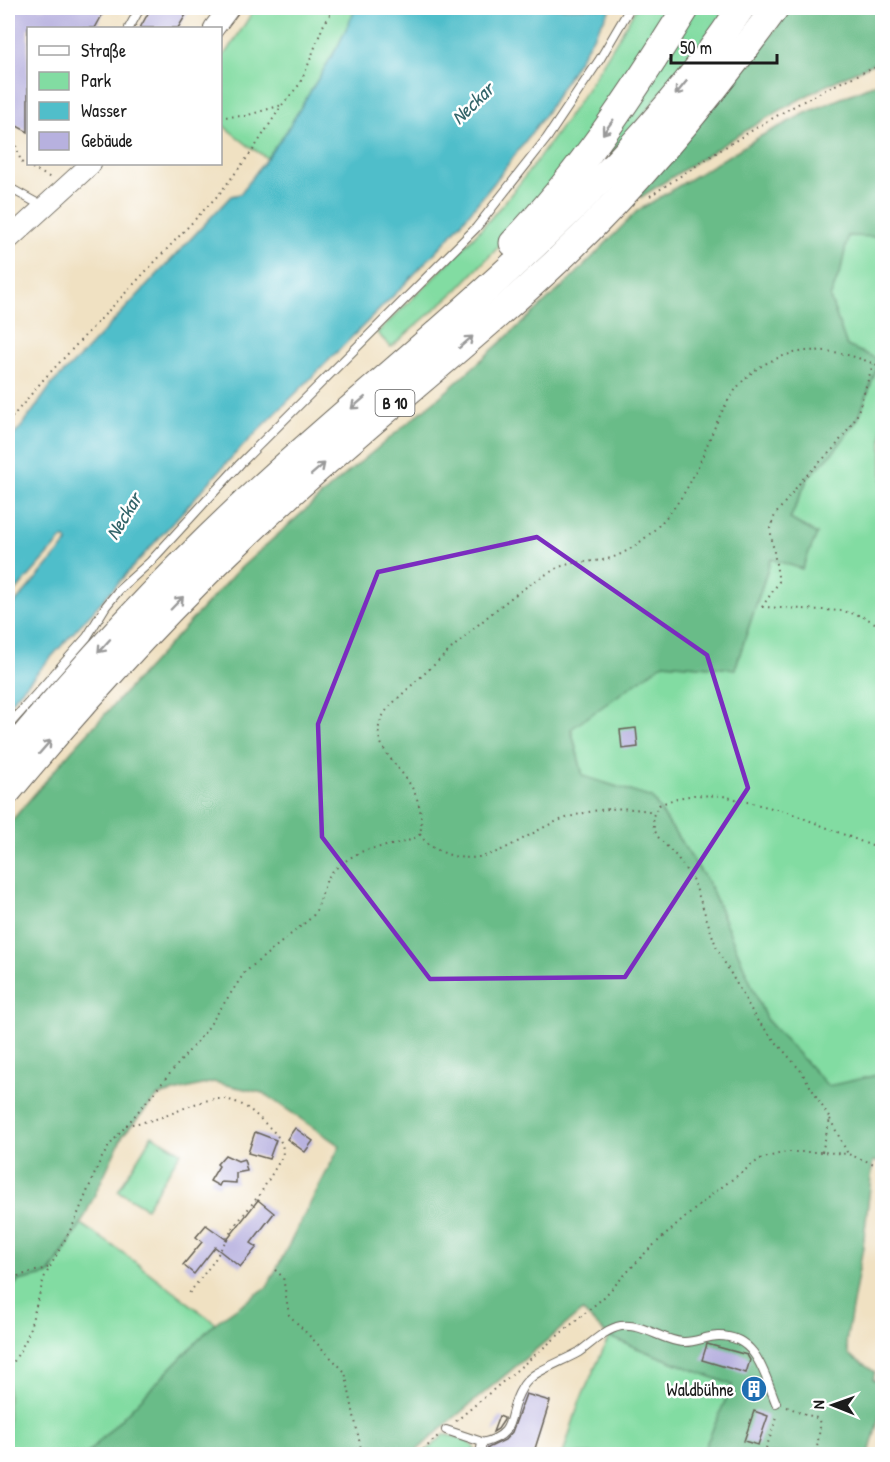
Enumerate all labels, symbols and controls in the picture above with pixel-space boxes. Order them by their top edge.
legend [27,27,222,165]
scale bar [671,27,778,65]
text: 50 m [680,35,712,60]
text: Straße [81,38,126,63]
text: Park [81,68,112,93]
water label: Neckar [445,74,501,130]
one-way arrow [675,80,688,96]
text: Wasser [81,98,127,123]
one-way arrow [602,118,614,134]
text: Gebäude [81,128,133,153]
one-way arrow [458,335,473,349]
road number: B 10 [376,390,414,416]
one-way arrow [351,396,366,410]
one-way arrow [310,462,325,476]
water label: Neckar [98,486,149,544]
one-way arrow [169,595,184,610]
one-way arrow [97,638,111,653]
one-way arrow [39,739,52,755]
building icon: Waldbühne [739,1374,769,1404]
north arrow [803,1375,863,1435]
place label: Waldbühne [667,1377,734,1402]
text: N [807,1400,829,1409]

